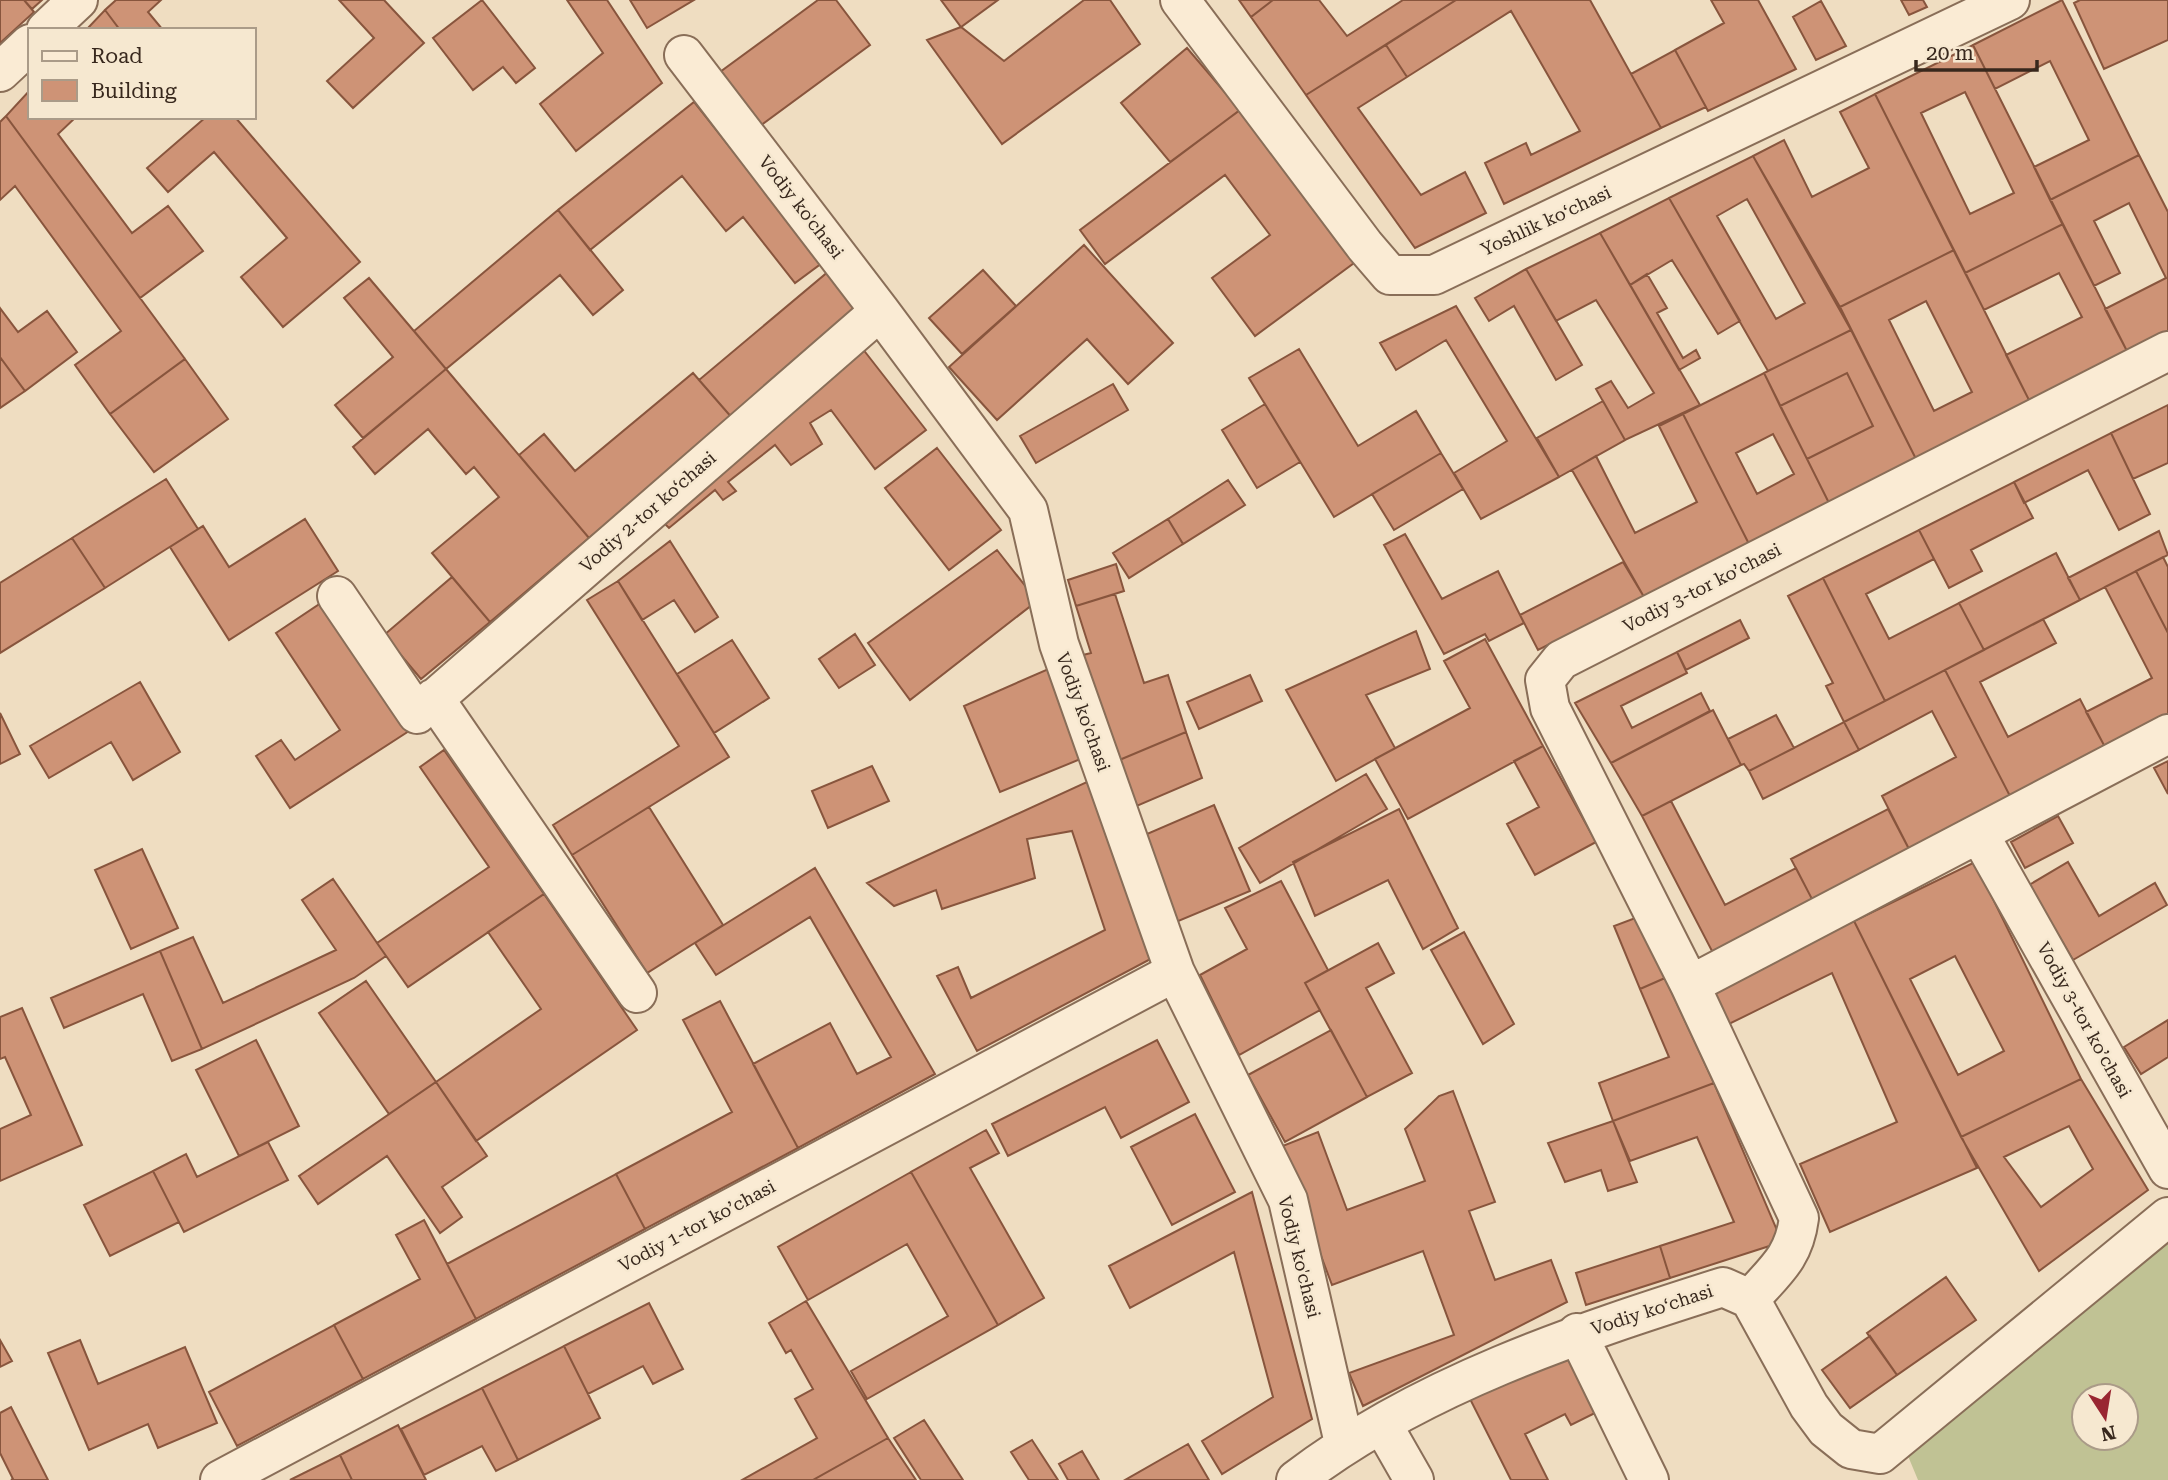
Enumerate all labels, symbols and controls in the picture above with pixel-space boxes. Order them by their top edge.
legend [28,28,256,119]
scale bar [1916,28,2037,72]
text: 20 m [1926,41,1974,65]
text: Road [91,44,143,68]
text: Building [91,79,177,103]
street label: Vodiy ko'chasi [755,151,848,263]
street label: Yoshlik koʻchasi [1477,181,1614,260]
street label: Vodiy 2-tor ko‘chasi [575,447,720,576]
street label: Vodiy 3-tor koʼchasi [1619,538,1785,637]
street label: Vodiy ko'chasi [1052,650,1115,774]
street label: Vodiy 3-tor koʼchasi [2033,938,2136,1101]
street label: Vodiy 1-tor koʼchasi [615,1175,779,1276]
street label: Vodiy ko'chasi [1274,1194,1325,1320]
street label: Vodiy koʻchasi [1588,1280,1716,1339]
north arrow [2070,1382,2140,1452]
text: N [2099,1420,2118,1446]

